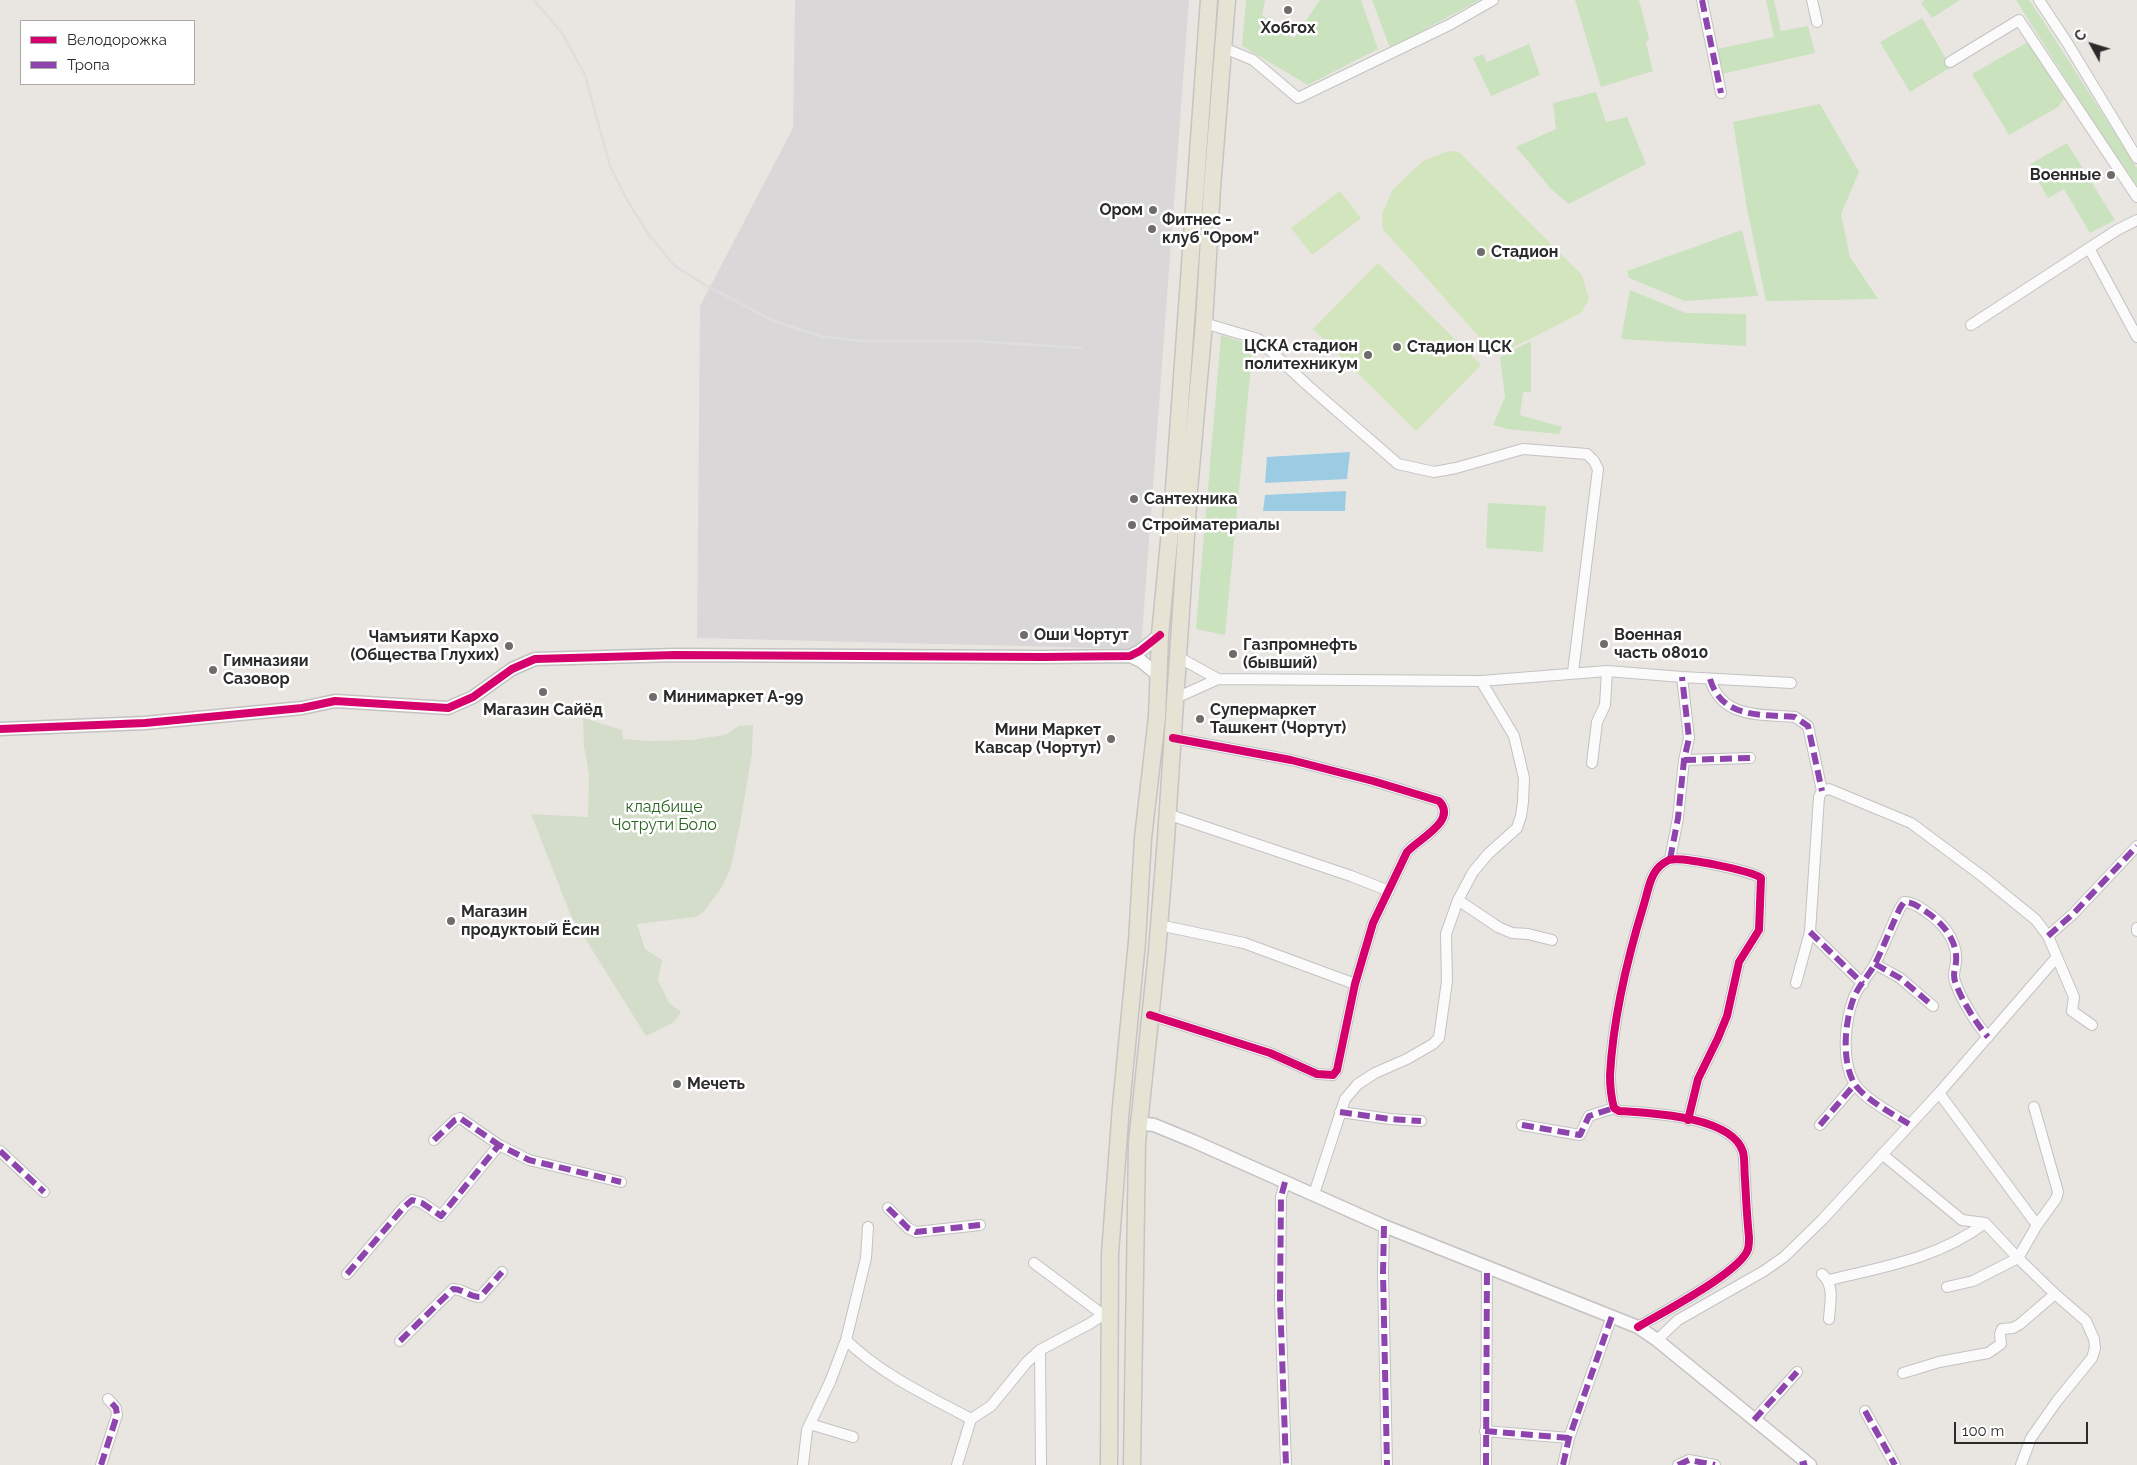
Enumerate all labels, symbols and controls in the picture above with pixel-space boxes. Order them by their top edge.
marker: Хобгох [1282,4,1294,16]
place label: Хобгох [1261,18,1315,38]
legend [20,20,195,85]
north arrow [2067,20,2117,70]
text: С [2071,27,2090,44]
text: Велодорожка [67,31,167,49]
text: Тропа [67,56,110,74]
place label: Военные [2030,165,2101,185]
marker: Военные [2105,169,2117,181]
place label: Ором [1099,200,1143,220]
marker: Ором [1147,204,1159,216]
place label: Фитнес - клуб "Ором" [1162,210,1259,248]
marker: Фитнес - клуб "Ором" [1146,223,1158,235]
place label: Стадион [1491,242,1558,262]
marker: Стадион [1475,246,1487,258]
place label: ЦСКА стадион политехникум [1244,336,1358,374]
place label: Стадион ЦСК [1407,337,1512,357]
marker: Стадион ЦСК [1391,341,1403,353]
marker: ЦСКА стадион политехникум [1362,349,1374,361]
place label: Сантехника [1144,489,1238,509]
marker: Сантехника [1128,493,1140,505]
place label: Стройматериалы [1142,515,1280,535]
marker: Стройматериалы [1126,519,1138,531]
place label: Оши Чортут [1034,625,1129,645]
place label: Военная часть 08010 [1614,625,1708,663]
place label: Чамъияти Кархо (Общества Глухих) [351,627,499,665]
marker: Оши Чортут [1018,629,1030,641]
place label: Газпромнефть (бывший) [1243,635,1357,673]
marker: Военная часть 08010 [1598,638,1610,650]
marker: Чамъияти Кархо (Общества Глухих) [503,640,515,652]
marker: Газпромнефть (бывший) [1227,648,1239,660]
place label: Гимназияи Сазовор [223,651,308,689]
marker: Гимназияи Сазовор [207,664,219,676]
marker: Магазин Сайёд [537,686,549,698]
place label: Минимаркет А-99 [663,687,803,707]
marker: Минимаркет А-99 [647,691,659,703]
place label: Магазин Сайёд [483,700,603,720]
place label: Супермаркет Ташкент (Чортут) [1210,700,1346,738]
marker: Супермаркет Ташкент (Чортут) [1194,713,1206,725]
place label: Мини Маркет Кавсар (Чортут) [975,720,1101,758]
marker: Мини Маркет Кавсар (Чортут) [1105,733,1117,745]
park label: кладбище Чотрути Боло [611,797,717,835]
place label: Магазин продуктоый Ёсин [461,902,600,940]
marker: Магазин продуктоый Ёсин [445,915,457,927]
place label: Мечеть [687,1074,745,1094]
marker: Мечеть [671,1078,683,1090]
scale bar [1957,1412,2091,1444]
text: 100 m [1962,1422,2004,1440]

